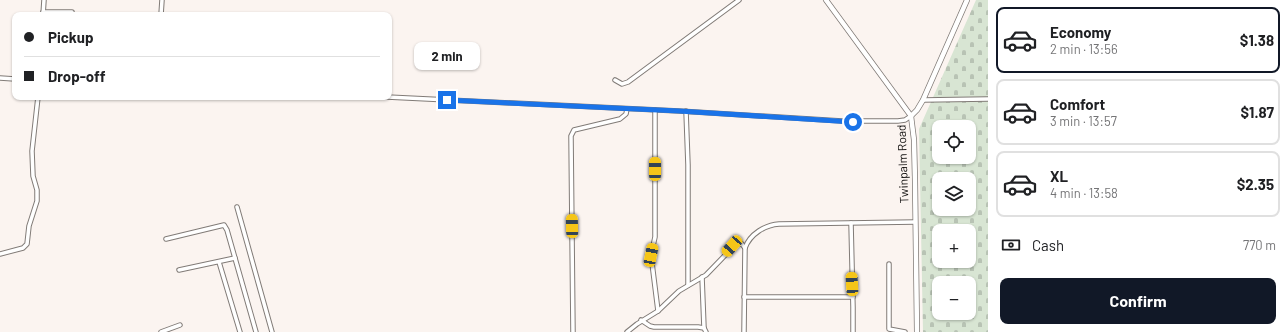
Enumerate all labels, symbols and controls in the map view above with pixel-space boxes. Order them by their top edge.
icon: car [1002,22,1038,58]
text: Economy [1050,23,1111,41]
text: Pickup [48,28,94,46]
text: $1.38 [1240,31,1274,49]
text: 2 min · 13:56 [1050,41,1118,57]
callout: 2 min [414,42,480,70]
text: 2 min [431,48,463,64]
text: Drop-off [48,67,106,85]
route end [438,91,456,109]
icon: car [1002,94,1038,130]
text: Comfort [1050,95,1105,113]
text: $1.87 [1241,103,1274,121]
route start [844,113,862,131]
text: 3 min · 13:57 [1050,113,1117,129]
map controls [932,120,976,320]
button: locate [932,120,976,164]
street label: Twinpalm Road [894,124,910,204]
car [649,157,661,181]
icon: car [1002,166,1038,202]
text: XL [1050,167,1068,185]
button: layers [932,172,976,216]
text: $2.35 [1237,175,1274,193]
text: 4 min · 13:58 [1050,185,1118,201]
car [566,214,578,238]
button: + [932,224,976,268]
car [720,233,744,259]
icon: cash [1000,234,1022,256]
text: Cash [1032,236,1064,254]
text: 770 m [1243,237,1276,253]
car [643,242,659,268]
car [845,272,859,296]
button: − [932,276,976,320]
button: Confirm [1000,278,1276,324]

